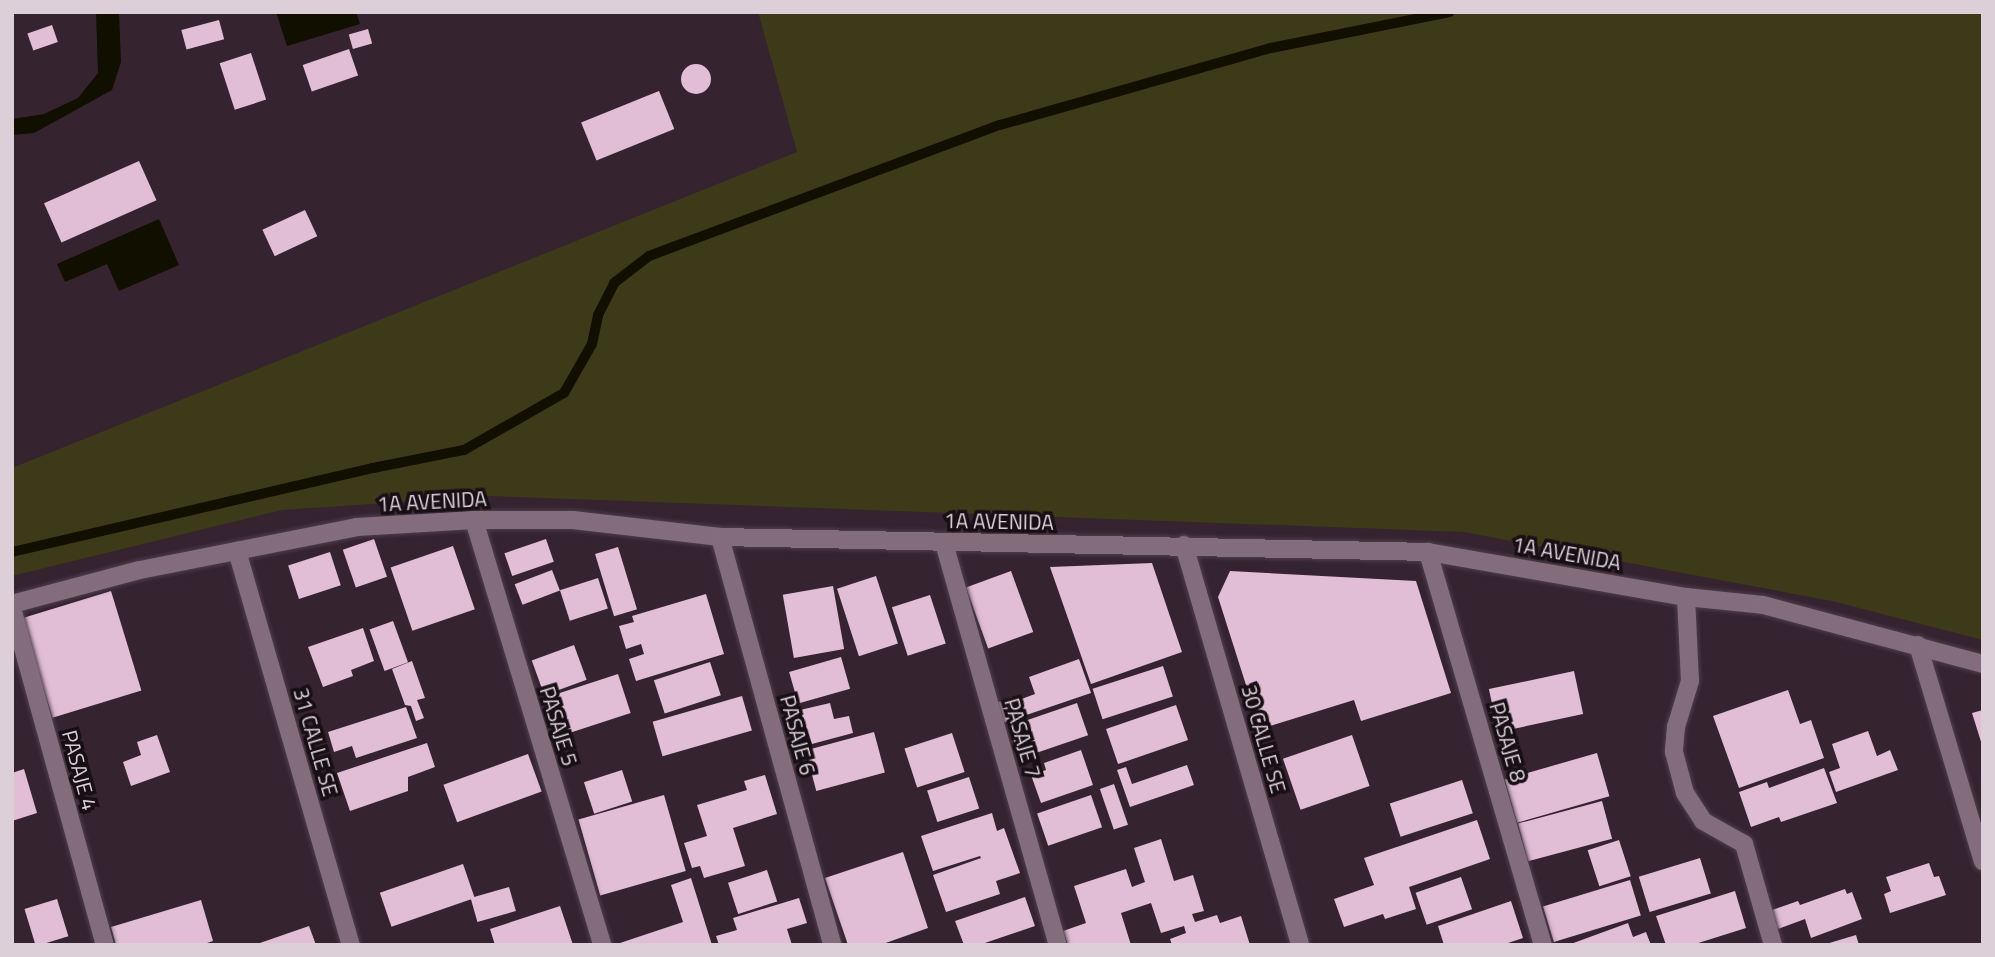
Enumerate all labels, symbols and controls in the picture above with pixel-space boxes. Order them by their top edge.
street label: 1A AVENIDA [377,486,487,516]
street label: 1A AVENIDA [944,507,1054,535]
street label: 1A AVENIDA [1511,531,1623,575]
street label: 30 CALLE SE [1237,682,1291,796]
street label: PASAJE 5 [535,683,583,769]
street label: 31 CALLE SE [289,685,343,799]
street label: PASAJE 6 [775,692,821,778]
street label: PASAJE 7 [1000,695,1046,781]
street label: PASAJE 8 [1485,699,1531,785]
street label: PASAJE 4 [57,727,103,813]

